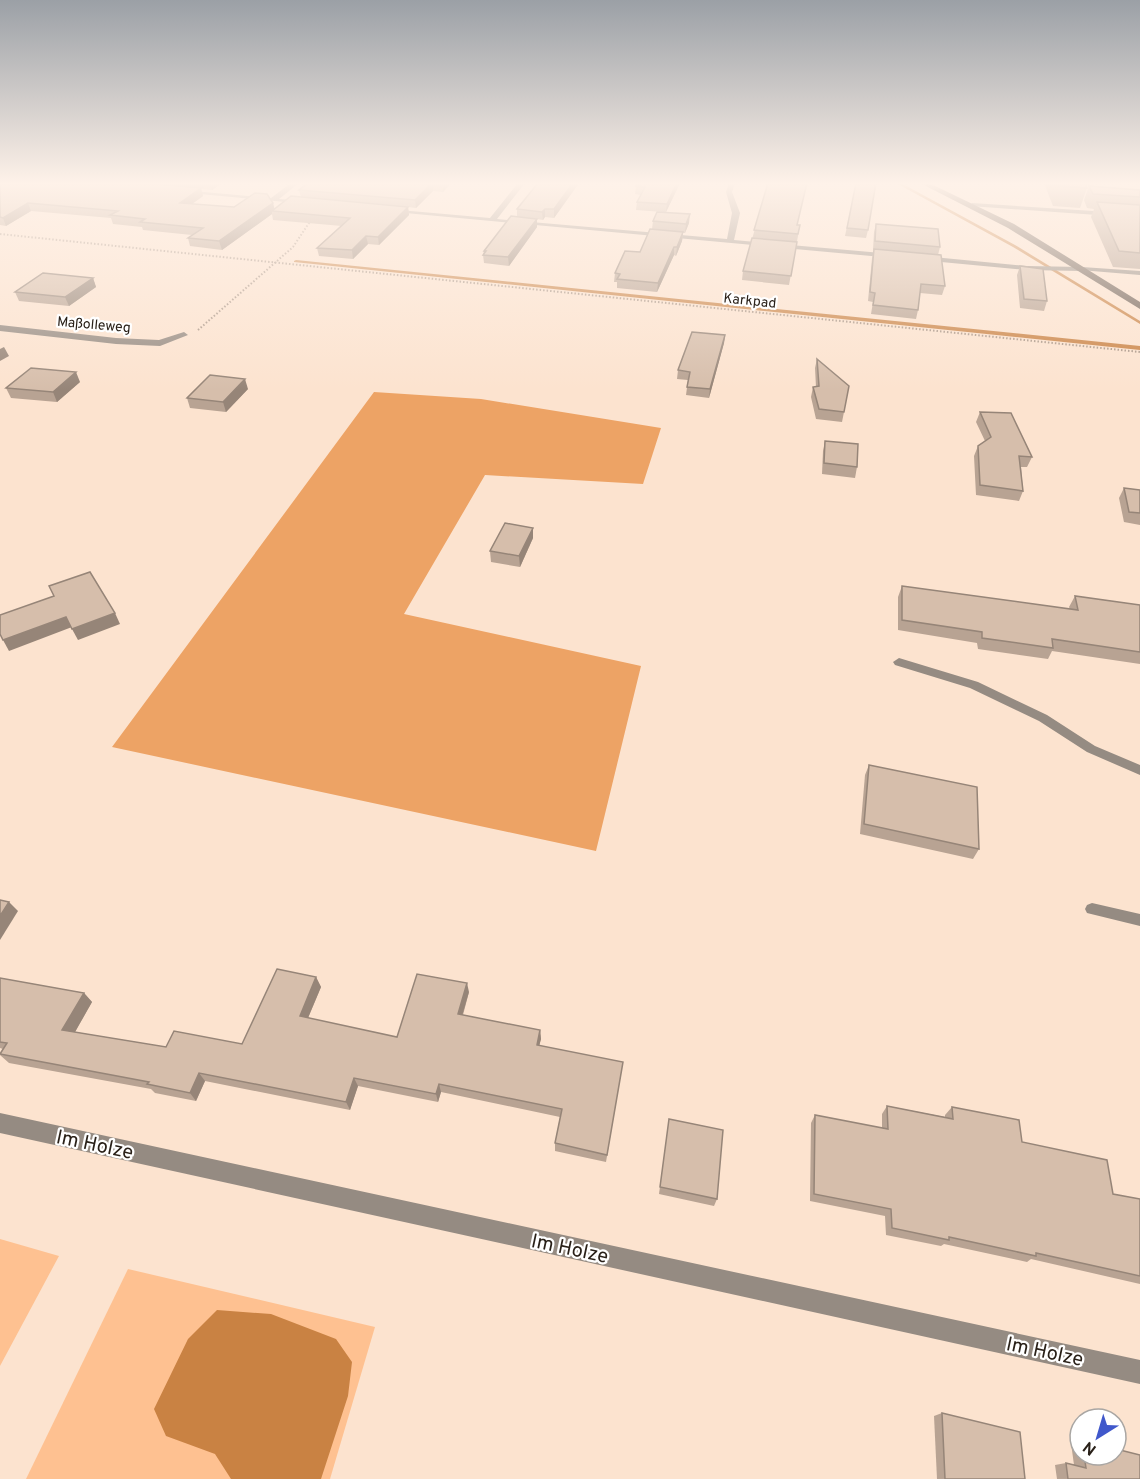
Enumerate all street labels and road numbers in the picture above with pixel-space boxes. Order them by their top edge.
street label: Karkpad [723,290,777,313]
street label: Maßolleweg [56,314,131,337]
street label: Im Holze [54,1125,136,1167]
street label: Im Holze [529,1229,611,1271]
street label: Im Holze [1004,1332,1086,1374]

